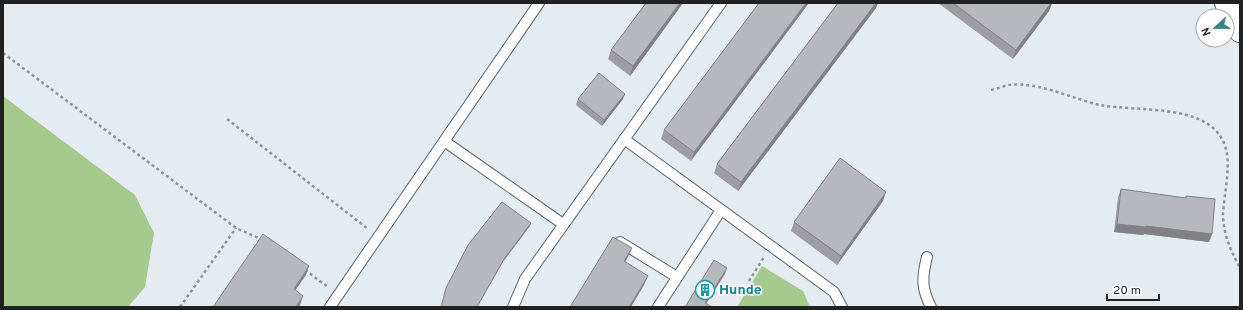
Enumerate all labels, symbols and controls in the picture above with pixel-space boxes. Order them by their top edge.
north arrow [1195,8,1235,48]
text: N [1199,25,1215,38]
scale bar [1107,276,1159,302]
building icon: Hunde [694,279,716,301]
place label: Hunde [719,282,762,299]
text: 20 m [1113,283,1141,299]

